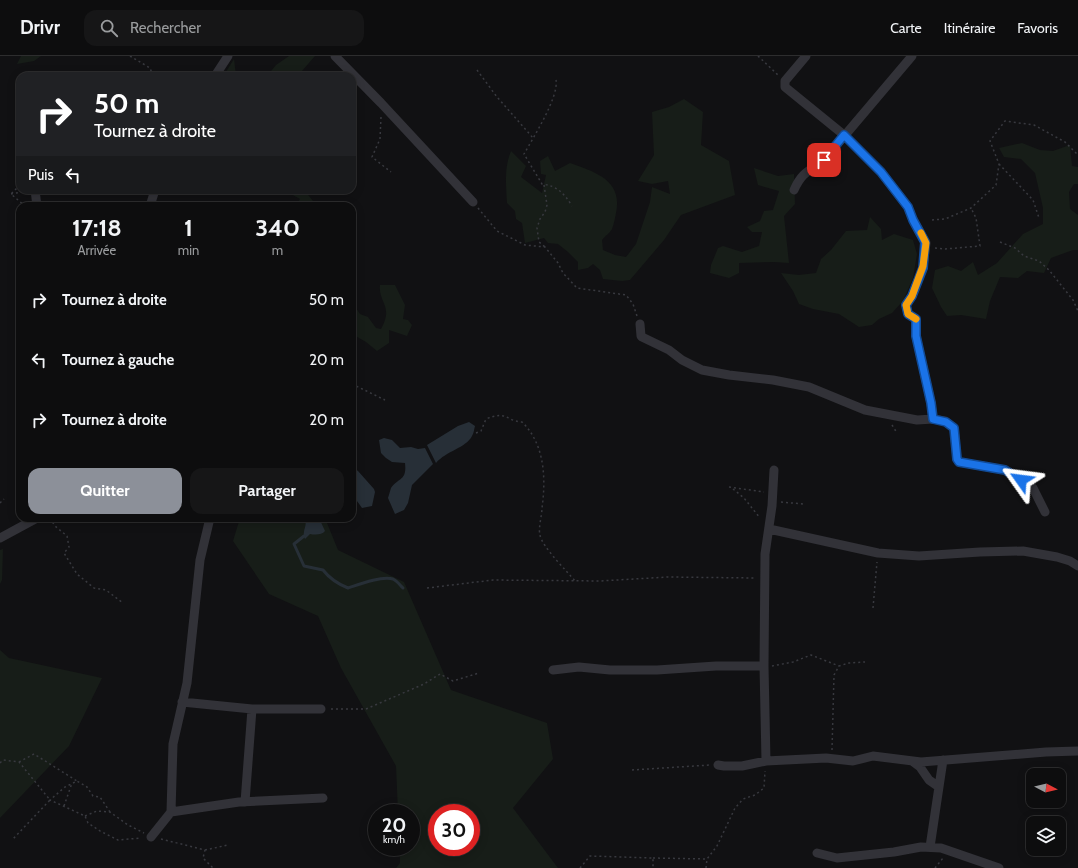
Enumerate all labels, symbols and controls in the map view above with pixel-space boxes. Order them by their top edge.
search box [84,10,364,46]
text: Drivr [20,16,60,39]
icon: search [98,17,120,39]
text: Rechercher [130,19,201,37]
text: Carte [890,19,922,37]
text: Itinéraire [944,19,995,37]
text: Favoris [1017,19,1058,37]
text: 50 m [94,86,159,120]
icon: right [28,88,80,140]
text: Tournez à droite [94,120,216,142]
pin [807,143,841,177]
icon: arrive [813,149,835,171]
icon: left [62,164,84,186]
text: Puis [28,166,54,184]
text: 17:18 [72,213,122,242]
text: 1 [184,213,193,242]
text: 340 [255,213,300,242]
text: Arrivée [78,242,116,258]
text: min [178,242,199,258]
text: m [272,242,283,258]
icon: right [28,289,50,311]
text: Tournez à droite [62,291,167,309]
text: 50 m [309,291,344,309]
icon: left [28,349,50,371]
text: Tournez à gauche [62,351,174,369]
text: 20 m [309,351,344,369]
icon: right [28,409,50,431]
text: Tournez à droite [62,411,167,429]
text: 20 m [309,411,344,429]
position arrow [1000,459,1042,501]
button: Quitter [28,468,182,514]
button: Partager [190,468,344,514]
north arrow [1026,768,1066,808]
map controls [1026,768,1066,856]
speed limit sign: 30 [428,804,480,856]
text: 20 [382,813,406,837]
button: layers [1026,816,1066,856]
text: km/h [383,833,405,846]

